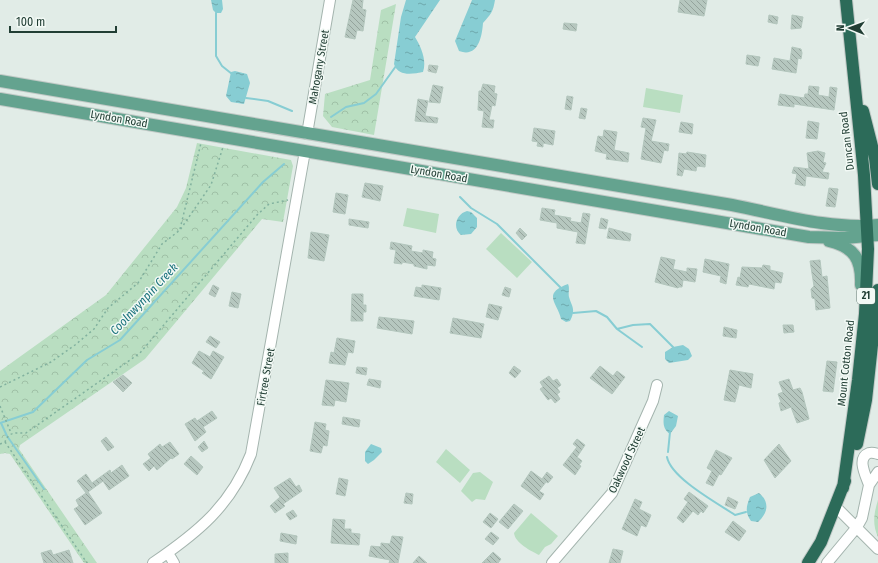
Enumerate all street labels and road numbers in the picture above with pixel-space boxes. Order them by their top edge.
street label: Mahogany Street [306,28,332,105]
street label: Lyndon Road [89,108,149,130]
street label: Duncan Road [837,111,857,171]
street label: Lyndon Road [409,163,469,185]
street label: Lyndon Road [728,217,788,239]
road number: 21 [857,288,875,304]
street label: Mount Cotton Road [835,319,857,407]
street label: Firtree Street [255,347,278,407]
street label: Oakwood Street [606,424,648,495]

